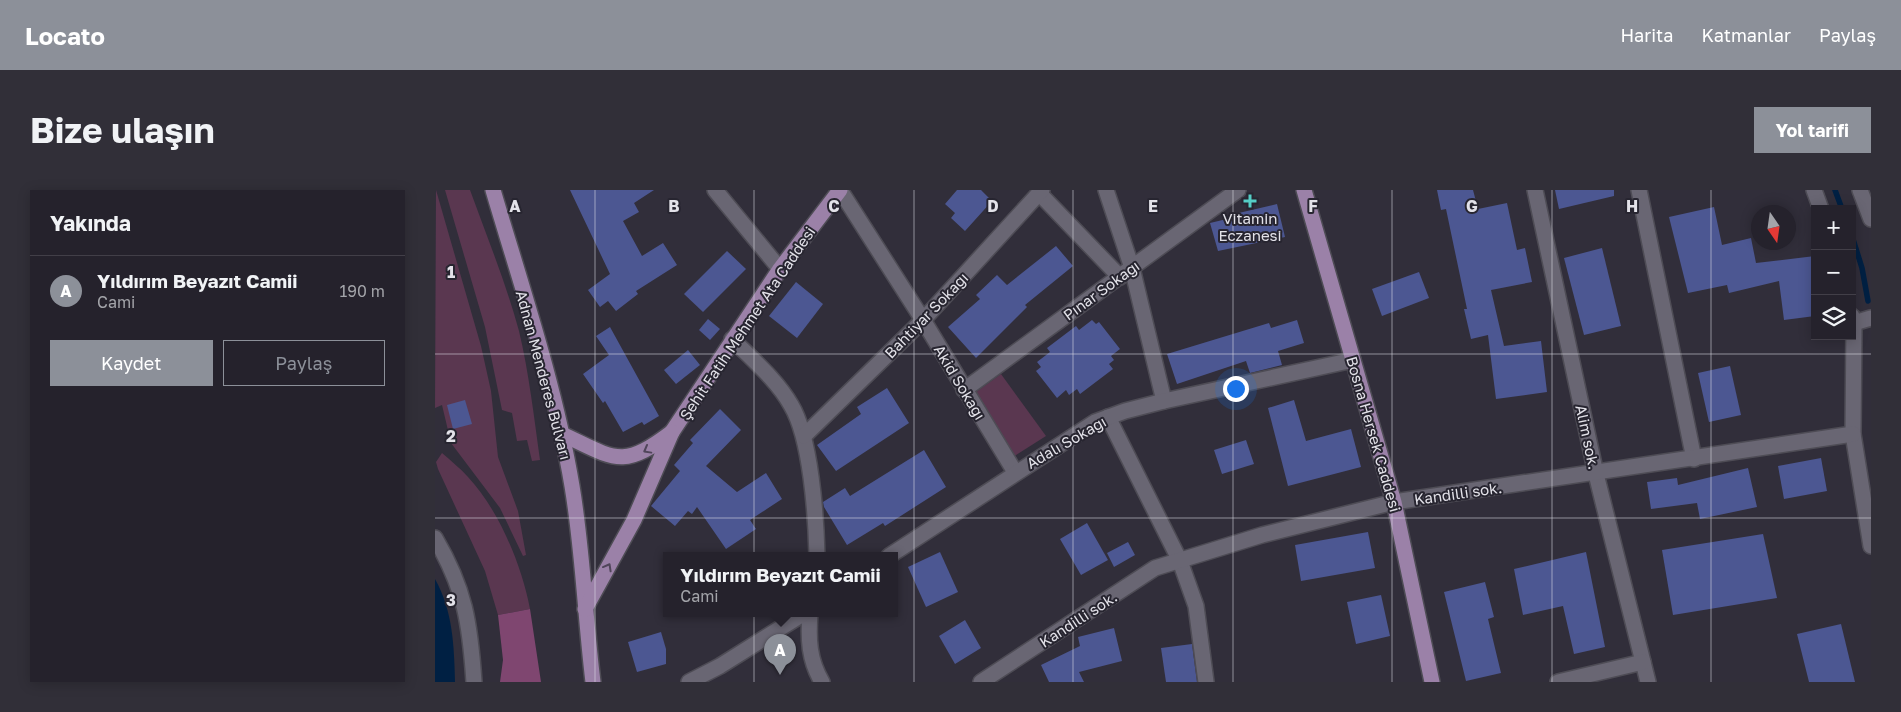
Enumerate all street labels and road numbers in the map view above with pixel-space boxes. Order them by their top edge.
street label: Şehit Fatih Mehmet Ata Caddesi [675,223,819,423]
street label: Pınar Sokağı [1059,256,1143,324]
street label: Bahtiyar Sokağı [881,268,971,362]
street label: Adnan Menderes Bulvarı [513,288,575,462]
street label: Akid Sokağı [931,341,989,423]
street label: Bosna Hersek Caddesi [1343,354,1405,514]
street label: Alim sok. [1572,403,1604,471]
street label: Adalı Sokağı [1023,412,1109,472]
street label: Kandilli sok. [1413,478,1503,508]
street label: Kandilli sok. [1036,587,1120,651]

